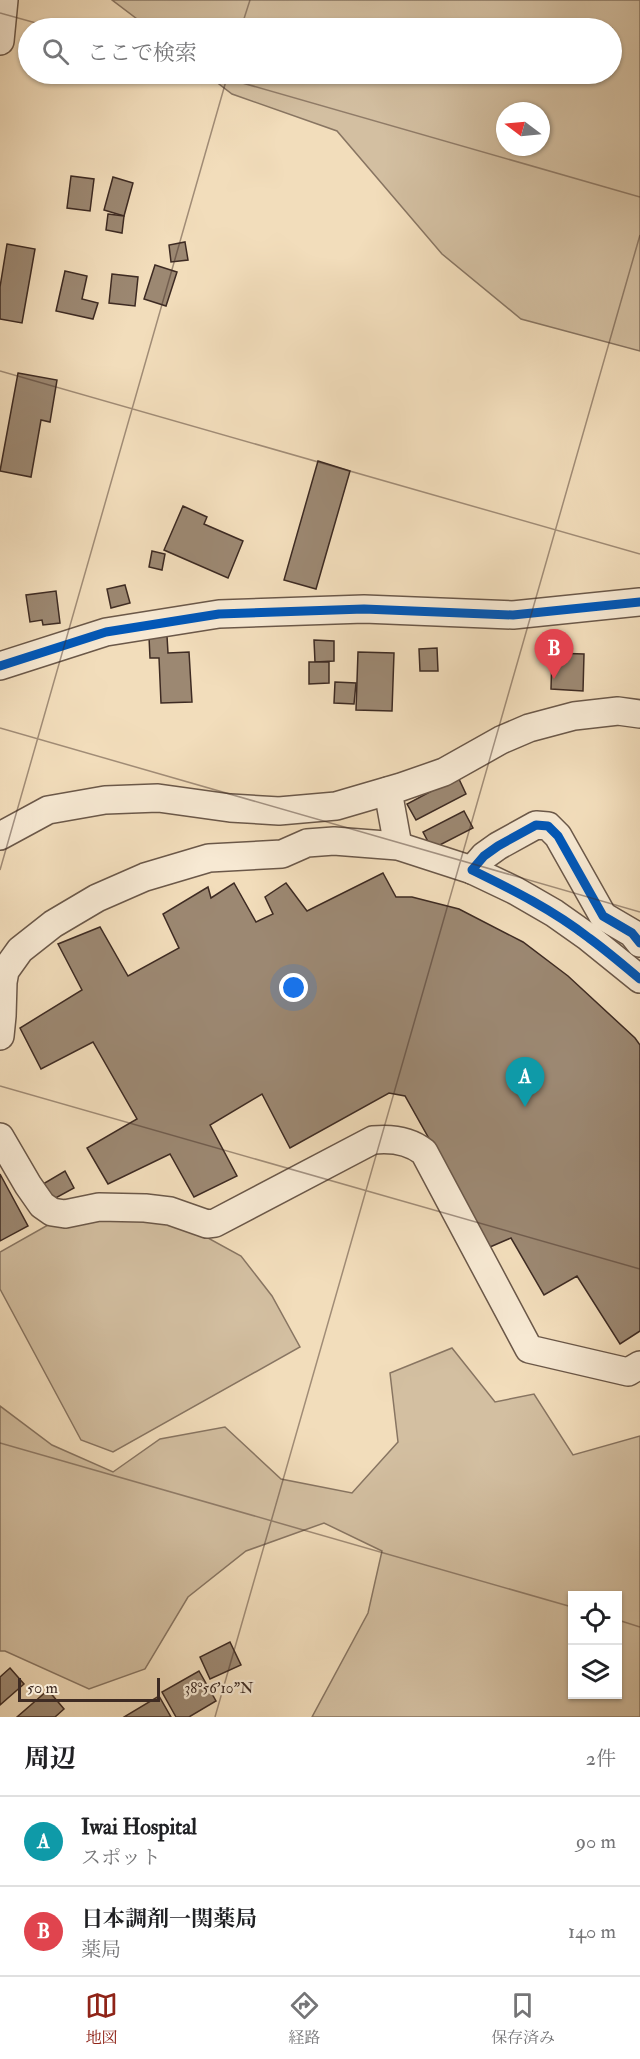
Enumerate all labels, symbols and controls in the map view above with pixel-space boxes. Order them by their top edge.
search box [18,18,622,84]
icon: search [39,35,72,68]
text: ここで検索 [87,39,197,67]
north arrow [496,102,550,156]
pin: B [534,630,574,679]
your location [279,973,308,1002]
pin: A [506,1058,544,1107]
map controls [568,1591,622,1699]
button: locate [568,1591,622,1645]
button: layers [568,1645,622,1699]
scale bar [18,1675,160,1702]
text: 50 m [27,1678,58,1698]
text: 38°56'10"N [185,1679,254,1698]
text: 周辺 [24,1743,76,1775]
text: 2件 [586,1746,616,1771]
text: Iwai Hospital [81,1813,197,1841]
text: A [37,1829,50,1854]
text: 90 m [576,1829,616,1854]
text: スポット [81,1845,161,1870]
text: 日本調剤一関薬局 [81,1905,257,1933]
text: B [37,1919,50,1944]
text: 140 m [568,1919,616,1944]
text: 薬局 [81,1937,121,1962]
tab: 地図 [85,1989,118,2048]
tab: 経路 [288,1989,321,2048]
tab: 保存済み [491,1989,555,2048]

